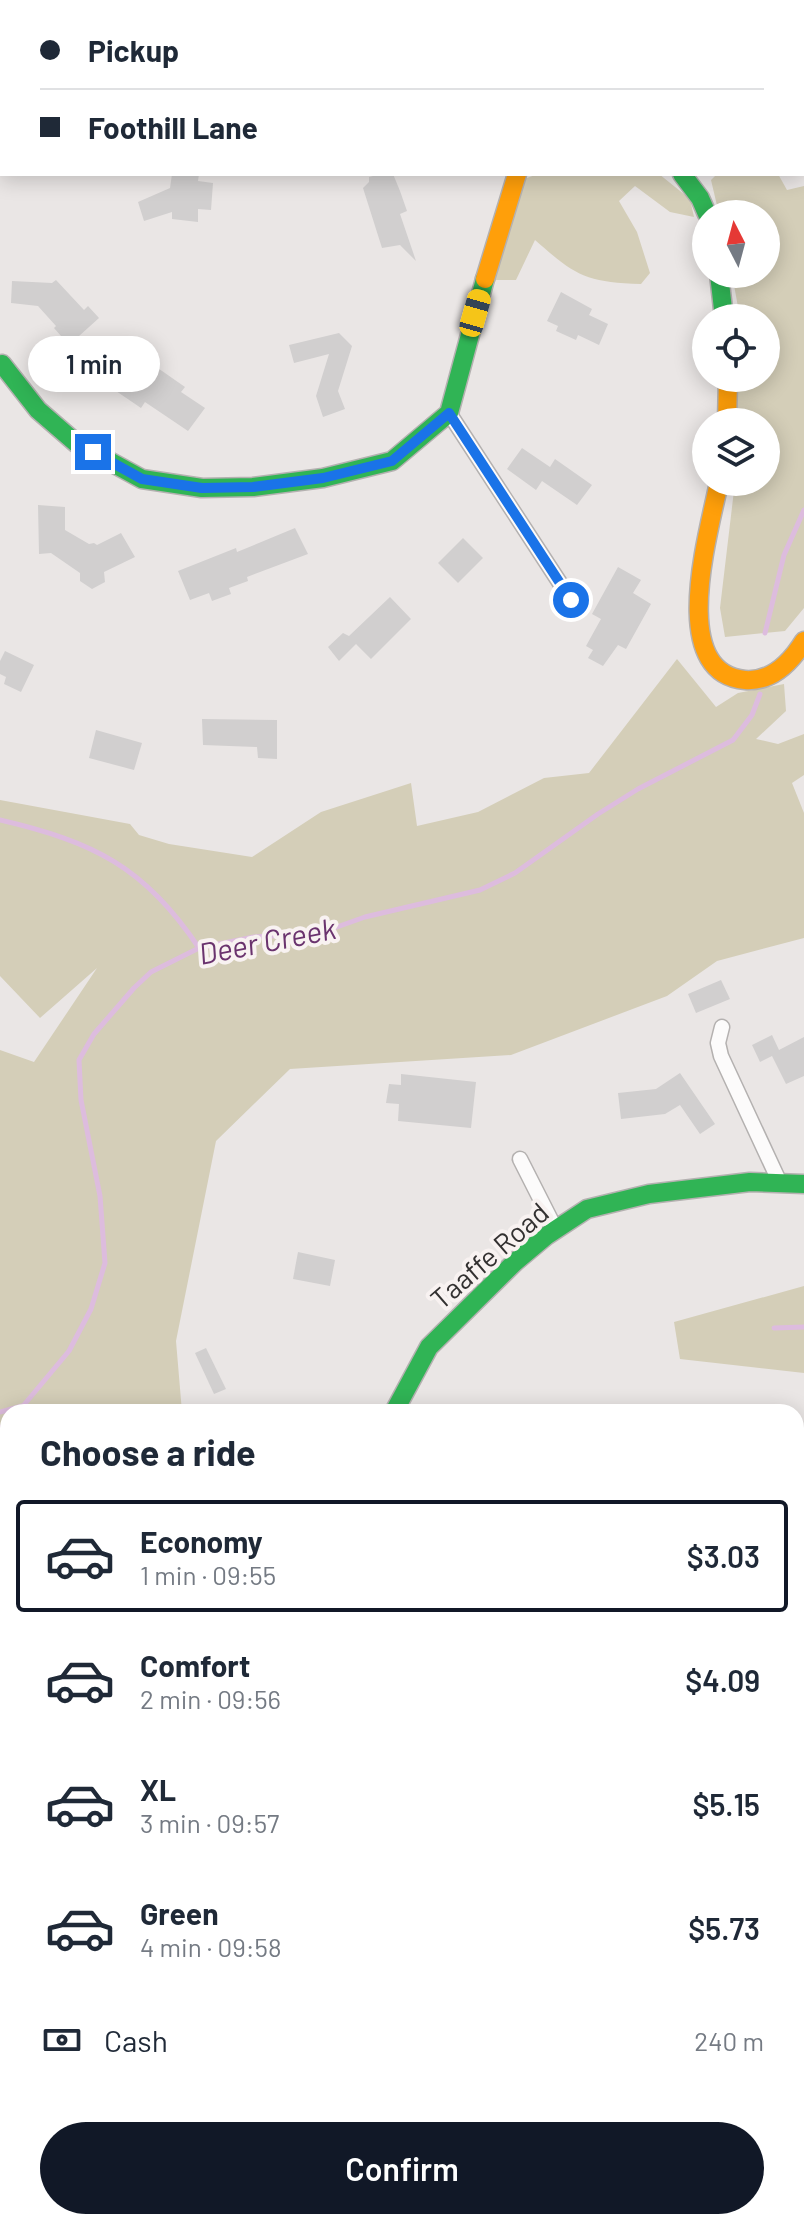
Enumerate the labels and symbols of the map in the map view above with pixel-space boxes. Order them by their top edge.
north arrow [692,200,780,288]
car [457,287,493,339]
callout: 1 min [27,336,159,392]
route end [75,434,111,470]
route start [553,582,589,618]
water label: Deer Creek [195,909,339,971]
street label: Taaffe Road [423,1195,555,1315]

